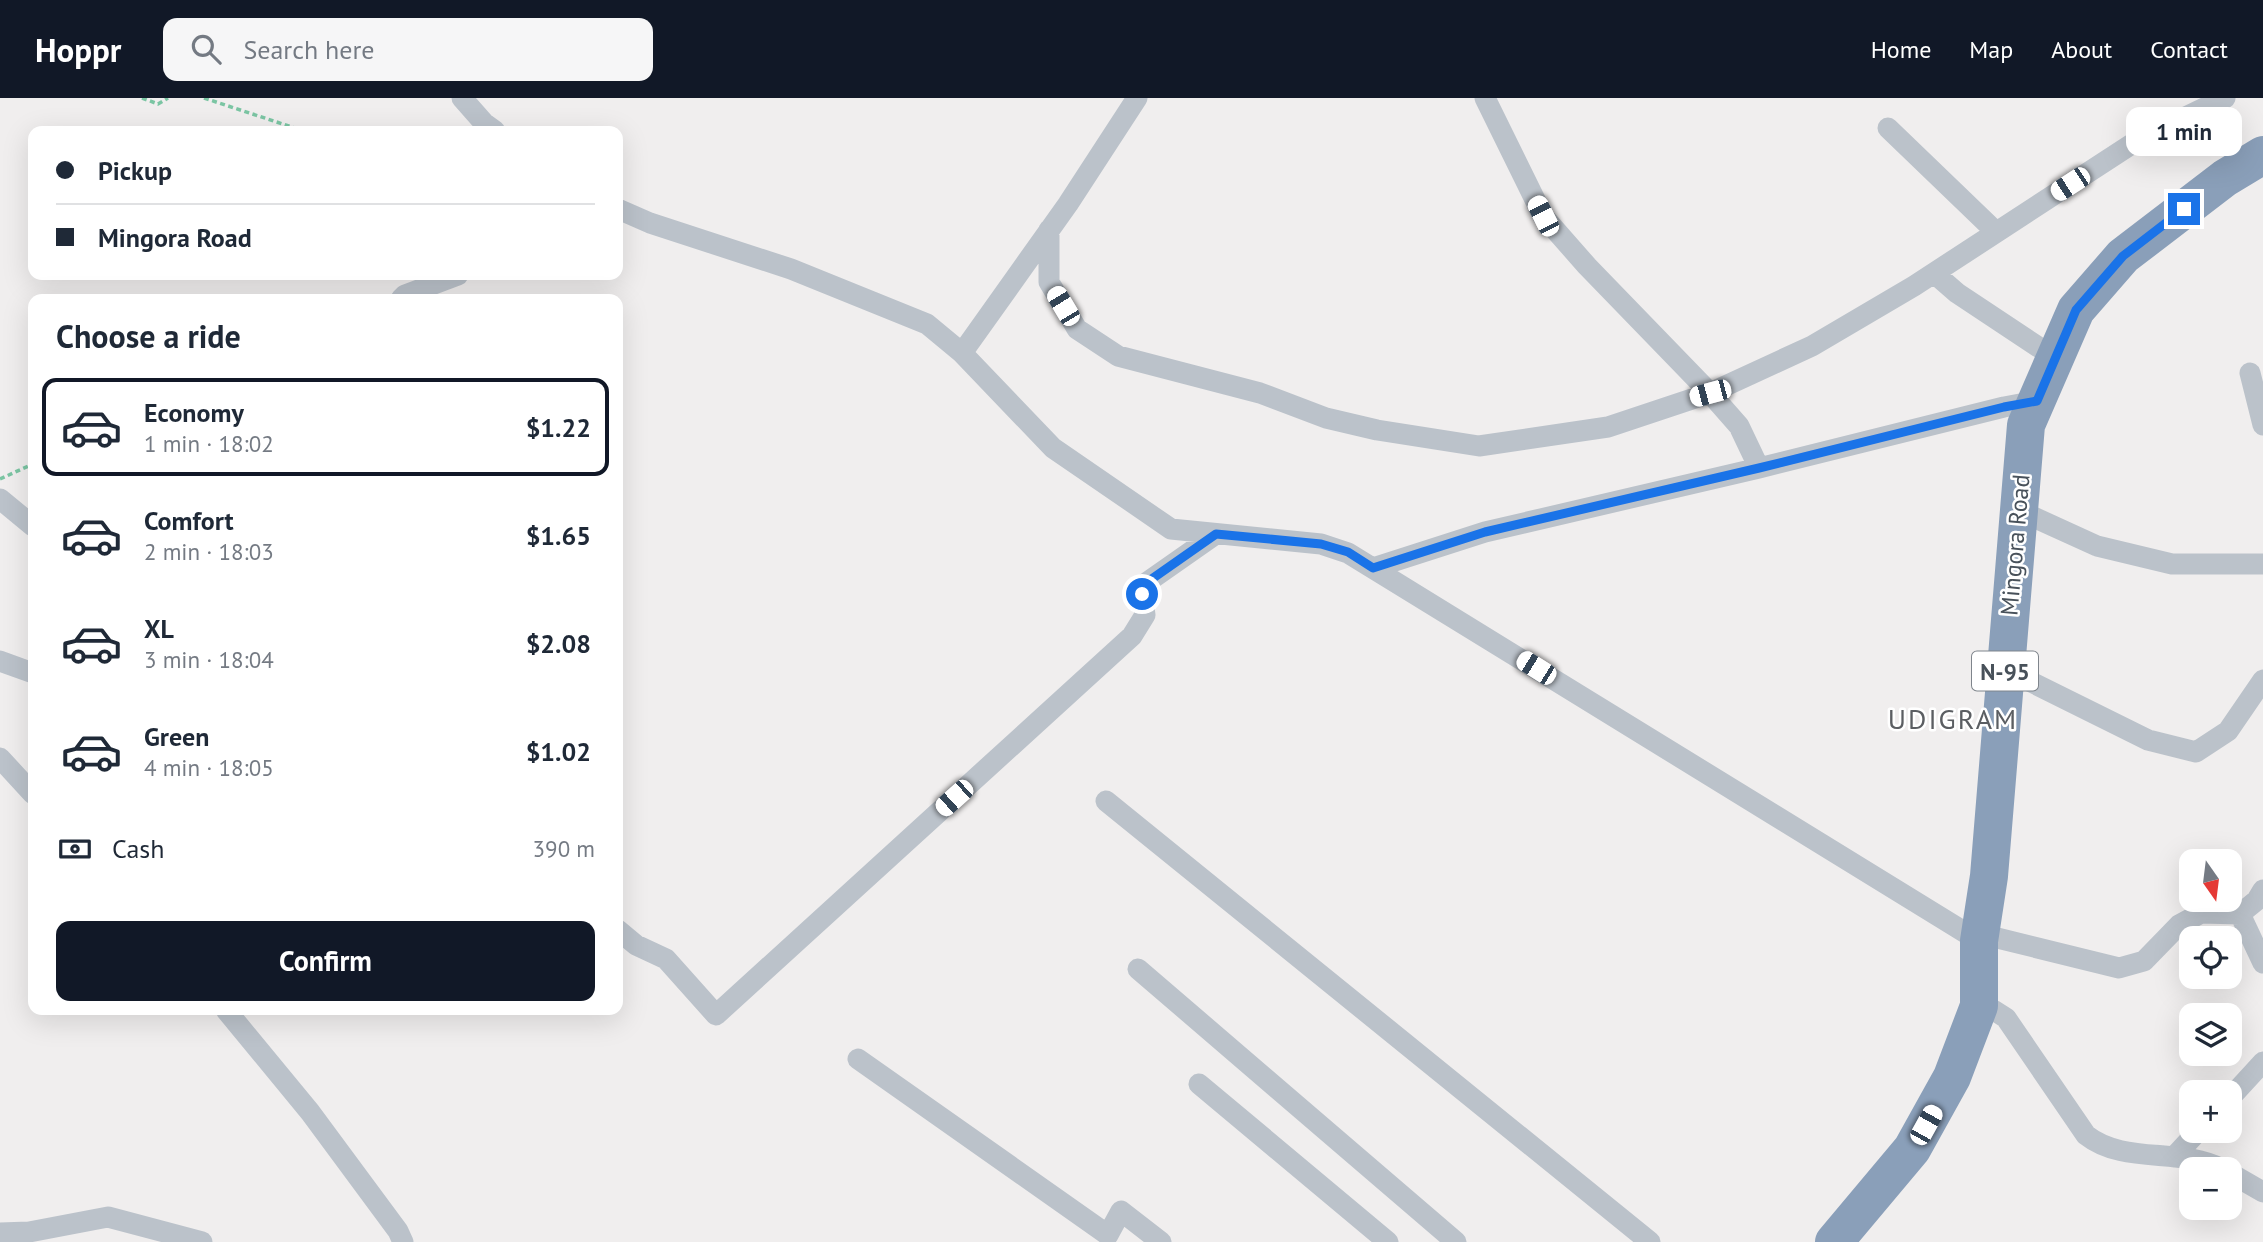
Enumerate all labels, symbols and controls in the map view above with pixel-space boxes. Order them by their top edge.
search box [163,18,653,81]
text: Hoppr [35,28,121,71]
icon: search [187,30,225,68]
text: Search here [243,33,375,66]
text: Home [1871,34,1931,65]
text: Map [1969,34,2013,65]
text: About [2051,34,2112,65]
text: Contact [2150,34,2228,65]
callout: 1 min [2126,108,2242,156]
text: 1 min [2156,117,2212,146]
text: Pickup [98,154,172,187]
car [2047,164,2094,204]
car [1525,193,1562,239]
route end [2168,193,2200,225]
text: Mingora Road [98,221,252,254]
car [1044,283,1083,329]
text: Choose a ride [56,315,241,357]
car [1687,377,1734,409]
icon: car [60,396,123,459]
text: Economy [144,396,244,429]
text: $1.22 [526,411,591,444]
text: 1 min · 18:02 [144,429,274,458]
street label: Mingora Road [1993,473,2037,617]
icon: car [60,504,123,567]
text: Comfort [144,504,234,537]
text: $1.65 [526,519,591,552]
text: 2 min · 18:03 [144,537,274,566]
route start [1126,578,1158,610]
icon: car [60,612,123,675]
text: XL [144,612,174,645]
text: $2.08 [526,627,591,660]
text: 3 min · 18:04 [144,645,274,674]
car [1513,648,1560,688]
road number: N-95 [1972,652,2038,691]
district label: UDIGRAM [1888,700,2018,737]
icon: car [60,720,123,783]
text: Green [144,720,209,753]
text: $1.02 [526,735,591,768]
text: 4 min · 18:05 [144,753,274,782]
car [932,776,977,820]
icon: cash [56,830,94,868]
text: Cash [112,832,164,865]
text: 390 m [533,834,595,863]
north arrow [2179,849,2242,912]
map controls [2179,849,2242,1220]
button: Confirm [56,921,595,1001]
button: locate [2179,926,2242,989]
button: layers [2179,1003,2242,1066]
button: + [2179,1080,2242,1143]
car [1907,1102,1946,1148]
button: − [2179,1157,2242,1220]

